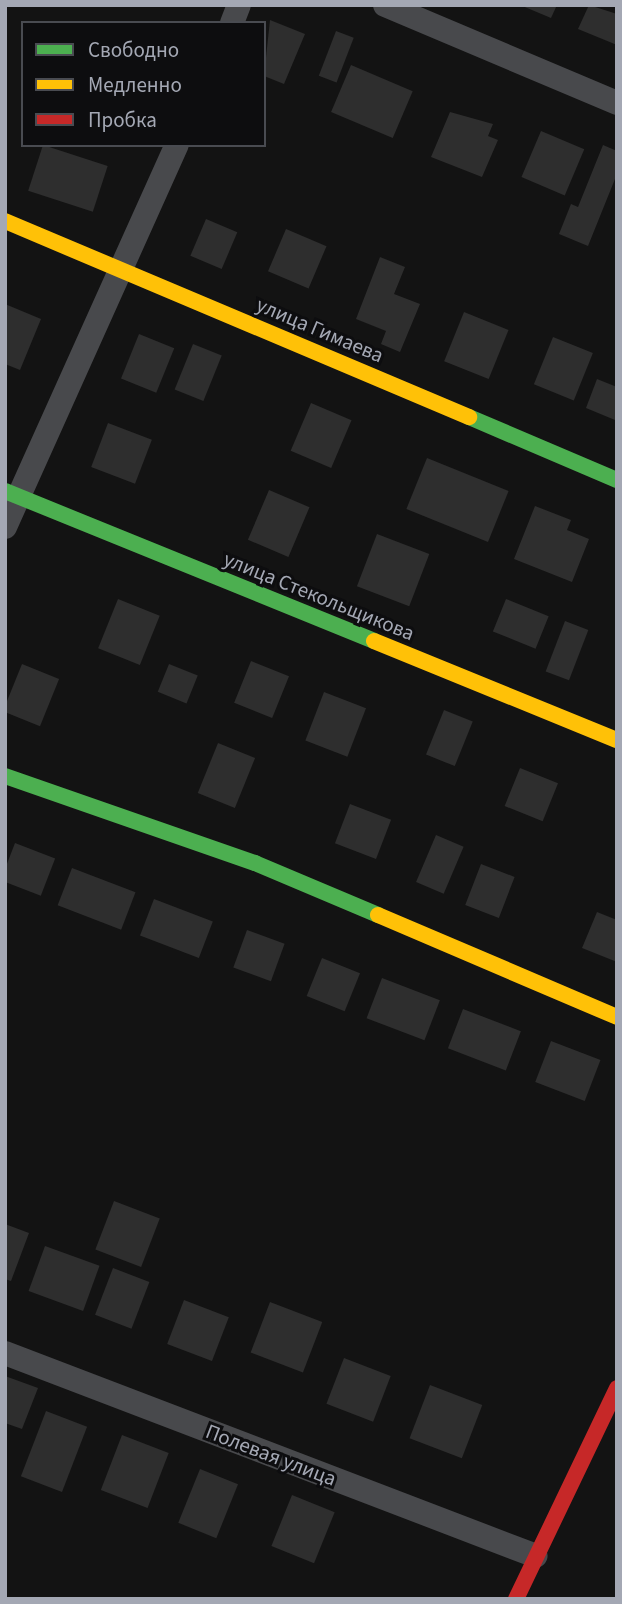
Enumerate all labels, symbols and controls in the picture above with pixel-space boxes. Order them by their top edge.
legend [21,21,266,147]
text: Свободно [88,35,179,65]
text: Медленно [88,70,182,100]
text: Пробка [88,105,157,135]
street label: улица Гимаева [253,292,387,368]
street label: улица Стекольщикова [220,546,418,646]
street label: Полевая улица [202,1419,340,1491]

